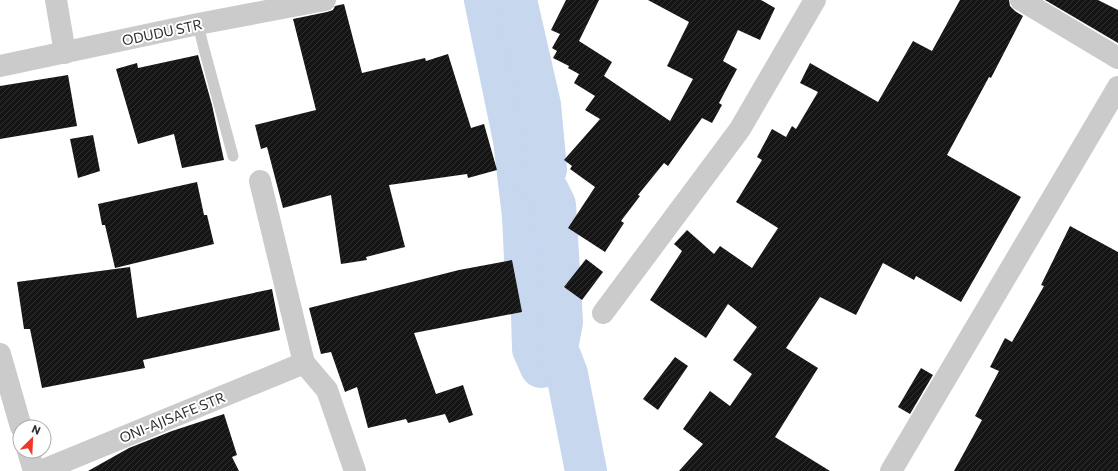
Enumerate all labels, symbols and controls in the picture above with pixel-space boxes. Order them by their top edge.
street label: ODUDU STR [120,15,204,49]
street label: ONI-AJISAFE STR [117,388,227,446]
north arrow [12,419,52,459]
text: N [30,422,43,437]

